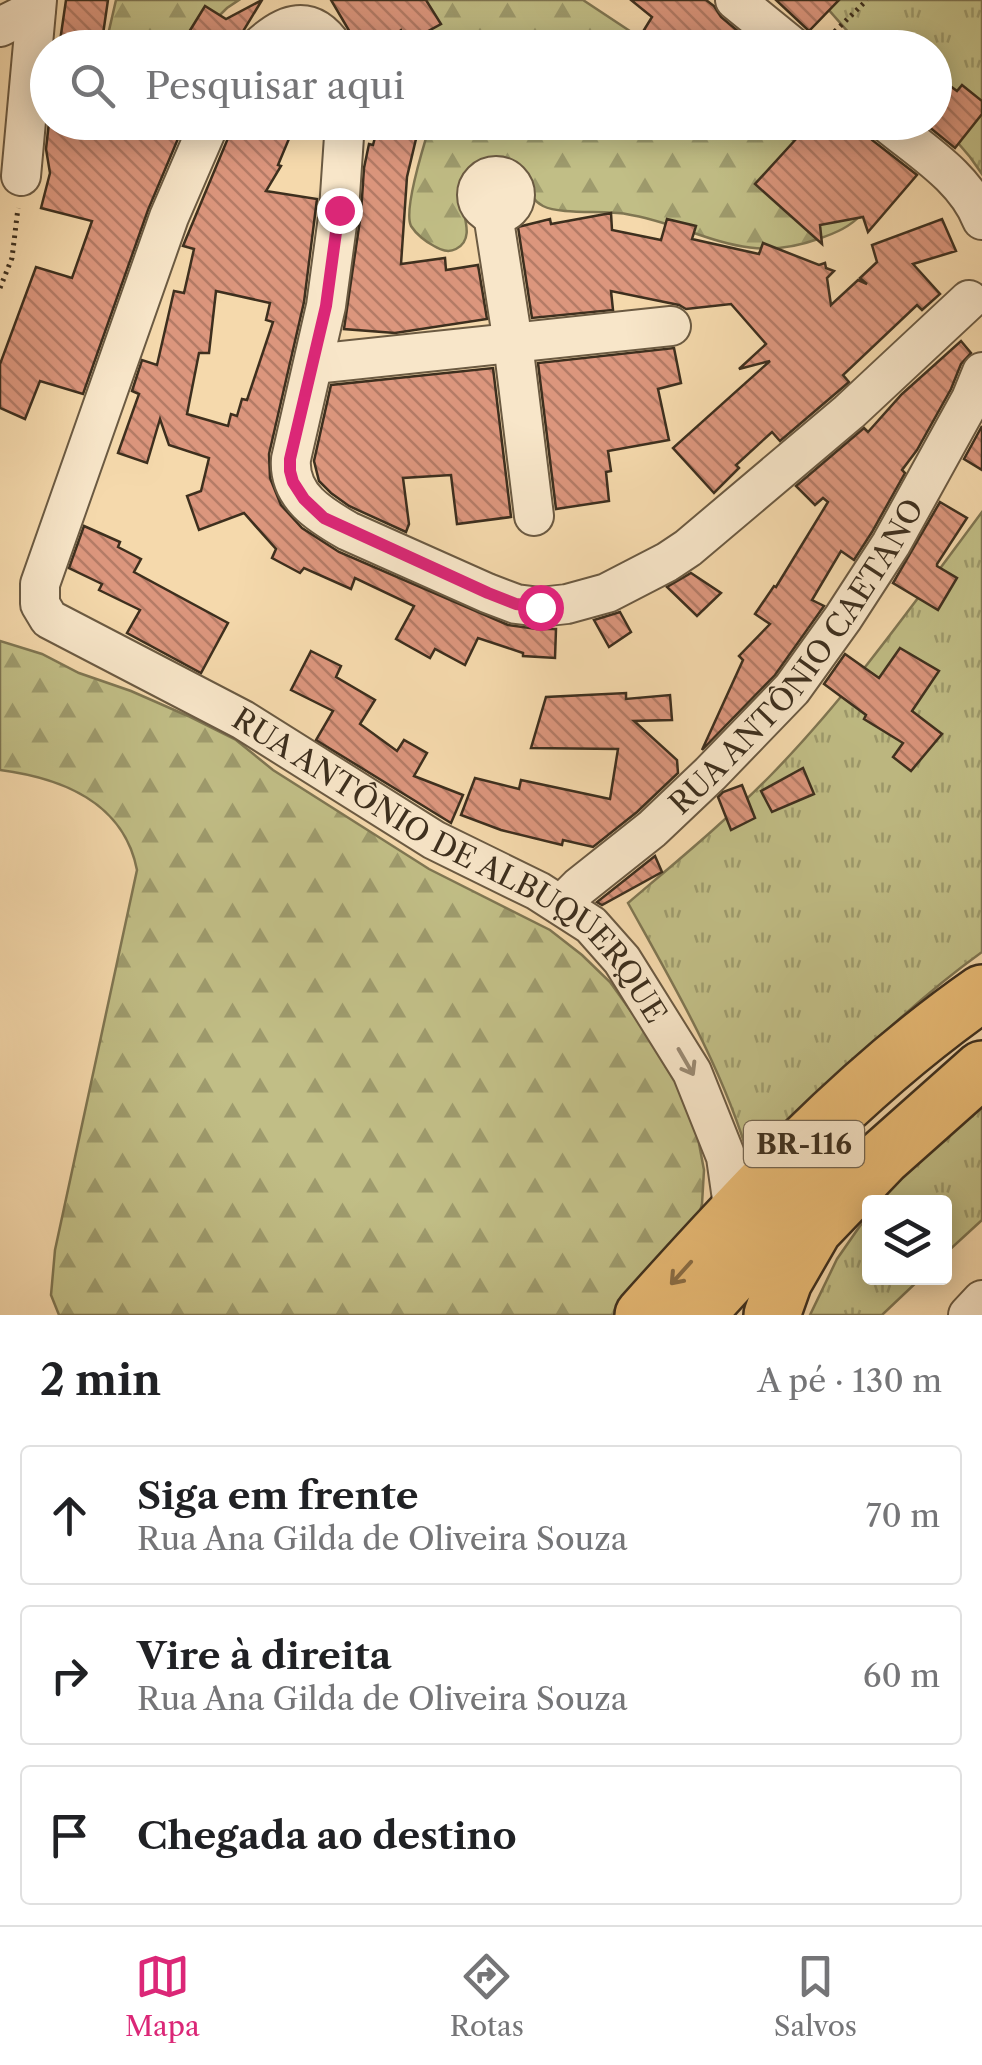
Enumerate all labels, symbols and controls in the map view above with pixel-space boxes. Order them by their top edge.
search box [30,30,952,140]
icon: search [65,58,120,113]
text: Pesquisar aqui [145,62,405,109]
route end [317,188,363,234]
street label: RUA ANTÔNIO CAETANO [661,492,931,822]
route start [518,585,564,631]
street label: RUA ANTÔNIO DE ALBUQUERQUE [226,700,675,1029]
one-way arrow [676,1047,696,1076]
road number: BR-116 [744,1121,864,1167]
map controls [862,1195,952,1285]
button: layers [862,1195,952,1285]
one-way arrow [669,1260,692,1285]
text: 2 min [40,1354,161,1406]
text: A pé · 130 m [758,1361,942,1400]
text: Siga em frente [137,1472,418,1519]
icon: ahead [42,1488,97,1543]
text: 70 m [866,1496,940,1535]
text: Rua Ana Gilda de Oliveira Souza [137,1519,628,1558]
text: Vire à direita [137,1632,392,1679]
icon: right [42,1648,97,1703]
text: 60 m [863,1656,940,1695]
text: Rua Ana Gilda de Oliveira Souza [137,1679,628,1718]
icon: arrive [42,1808,97,1863]
text: Chegada ao destino [137,1812,517,1859]
tab: Mapa [125,1949,200,2043]
tab: Rotas [450,1949,524,2043]
tab: Salvos [774,1949,857,2043]

